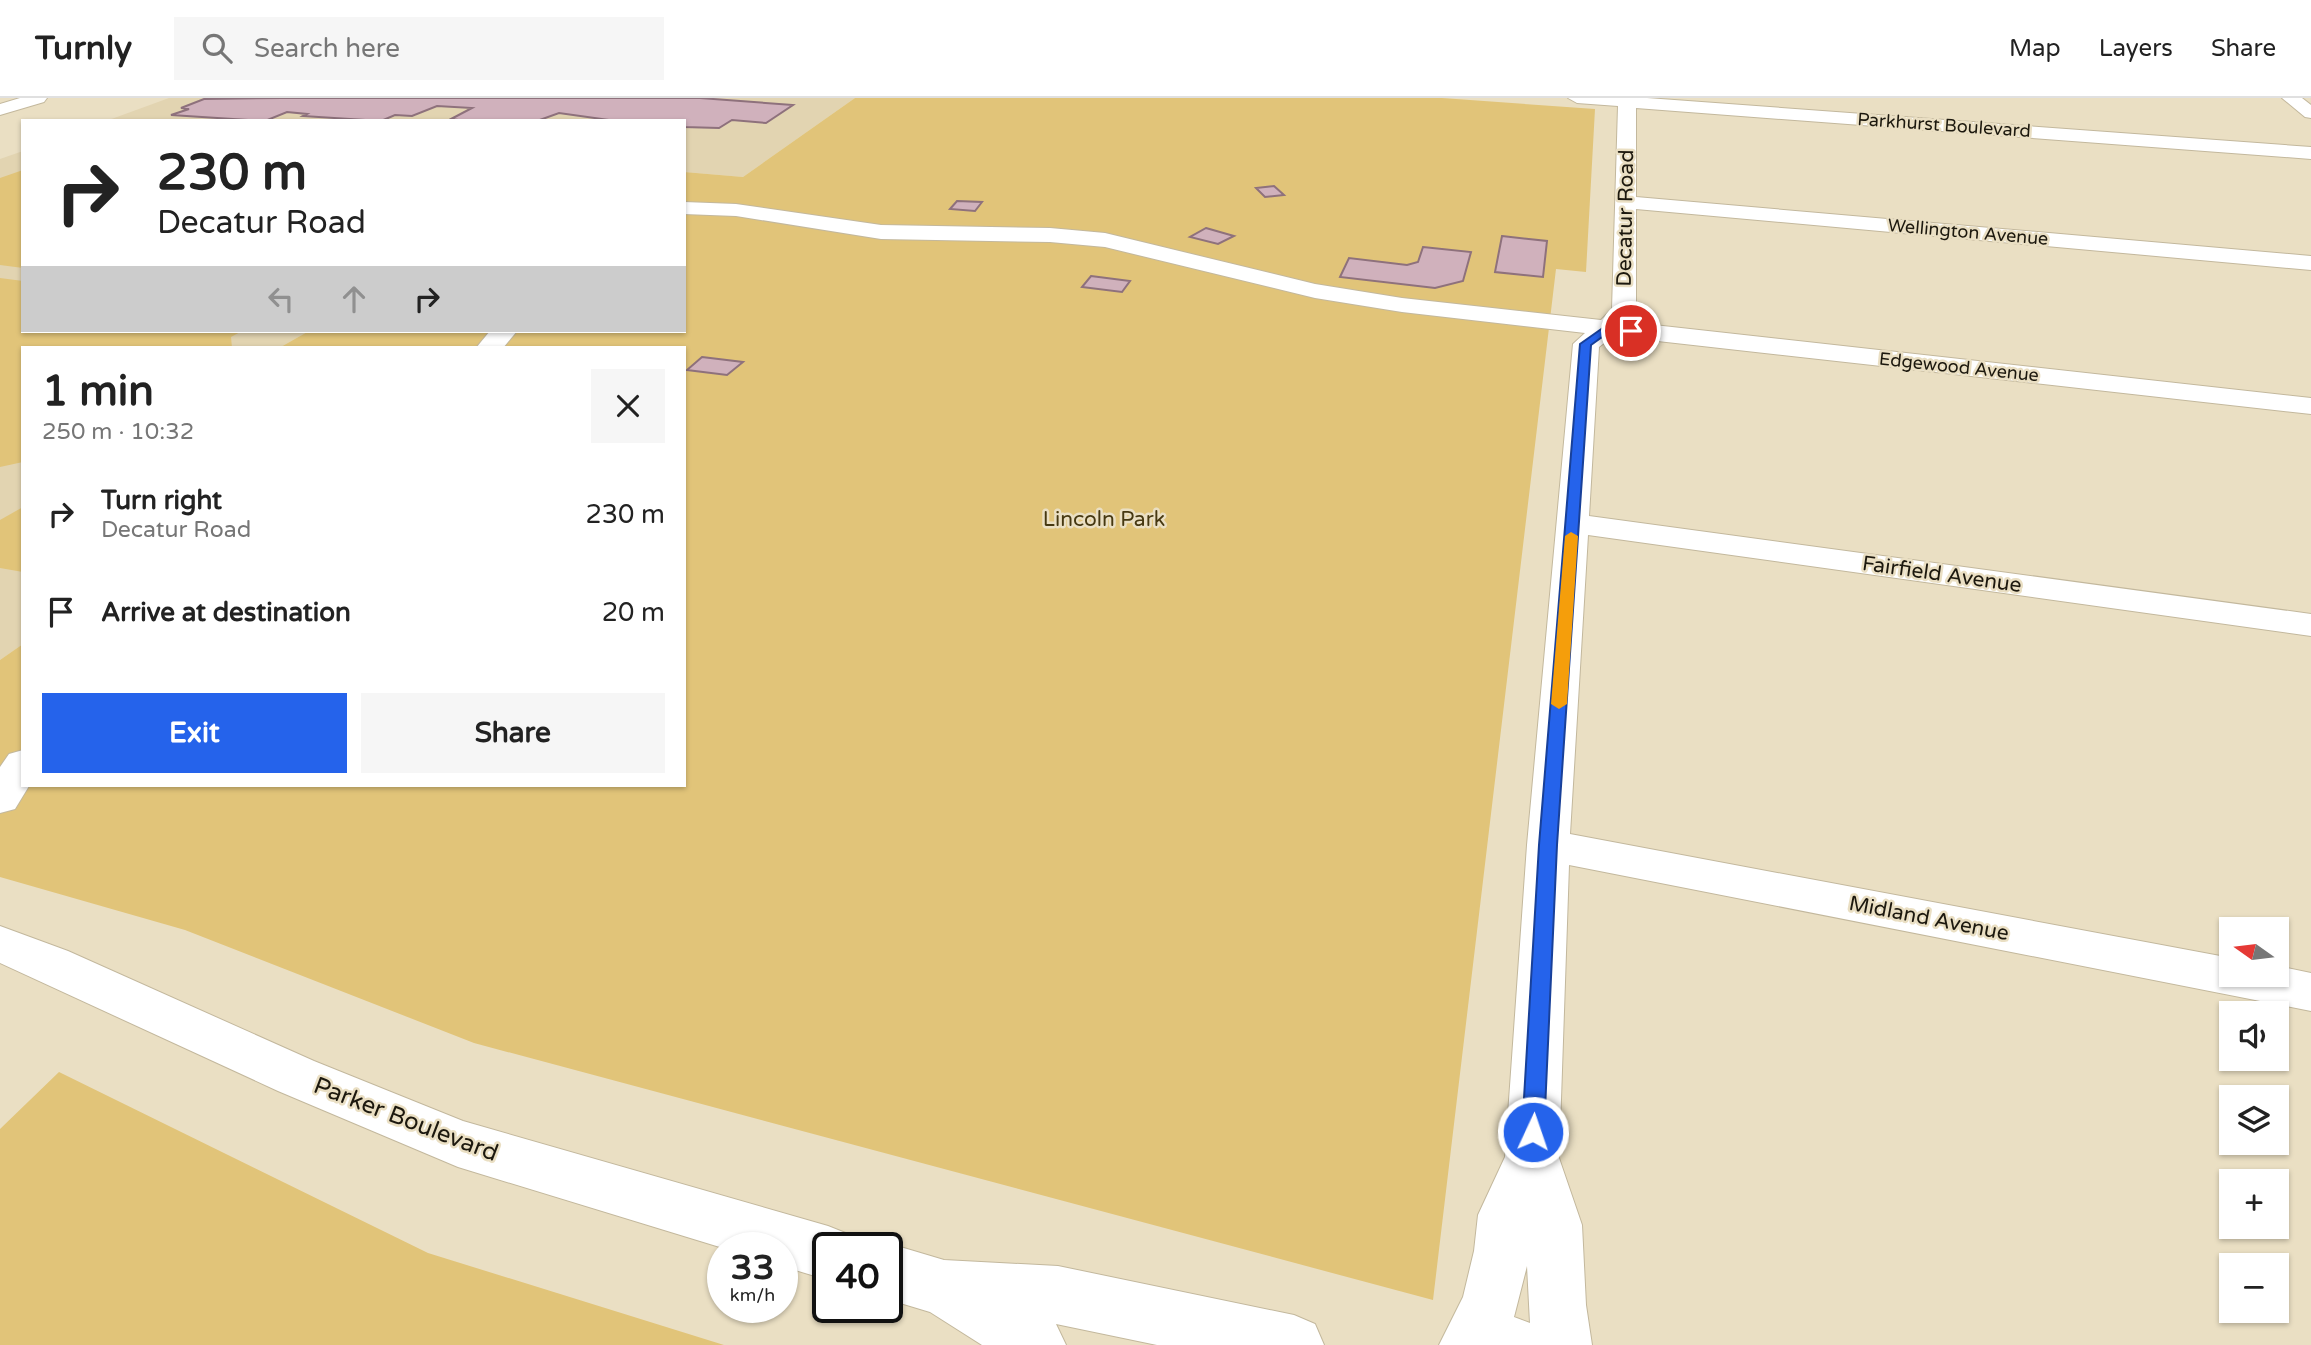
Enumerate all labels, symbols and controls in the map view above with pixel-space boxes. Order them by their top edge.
search box [174,17,664,80]
text: Turnly [35,29,132,68]
icon: search [198,29,236,67]
text: Search here [254,33,400,64]
text: Map [2009,34,2061,63]
text: Layers [2099,34,2173,63]
text: Share [2211,34,2276,63]
street label: Parkhurst Boulevard [1857,108,2031,142]
text: 230 m [157,144,307,203]
icon: right [42,147,133,238]
street label: Decatur Road [1612,149,1639,287]
text: Decatur Road [157,204,366,242]
street label: Wellington Avenue [1887,214,2049,250]
icon: left [262,280,300,318]
icon: ahead [335,280,373,318]
icon: right [408,280,446,318]
pin [1601,301,1661,361]
icon: arrive [1612,312,1650,350]
street label: Edgewood Avenue [1878,348,2040,386]
text: 1 min [42,366,154,417]
button: close [591,369,665,443]
text: 250 m · 10:32 [42,418,194,446]
text: Turn right [101,485,222,516]
icon: right [42,495,80,533]
text: 230 m [585,499,665,530]
park label: Lincoln Park [1043,507,1165,532]
text: Decatur Road [101,516,251,544]
street label: Fairfield Avenue [1861,551,2023,598]
icon: arrive [42,593,80,631]
text: Arrive at destination [101,597,351,628]
text: 20 m [602,597,665,628]
button: Exit [42,693,347,773]
button: Share [361,693,665,773]
street label: Midland Avenue [1847,891,2011,946]
north arrow [2219,917,2289,987]
map controls [2219,917,2289,1323]
button: sound [2219,1001,2289,1071]
street label: Parker Boulevard [309,1071,502,1168]
button: layers [2219,1085,2289,1155]
position arrow [1496,1095,1570,1169]
button: + [2219,1169,2289,1239]
speed limit sign: 40 [812,1232,903,1323]
text: 33 [731,1247,774,1289]
button: − [2219,1253,2289,1323]
text: km/h [730,1284,775,1306]

